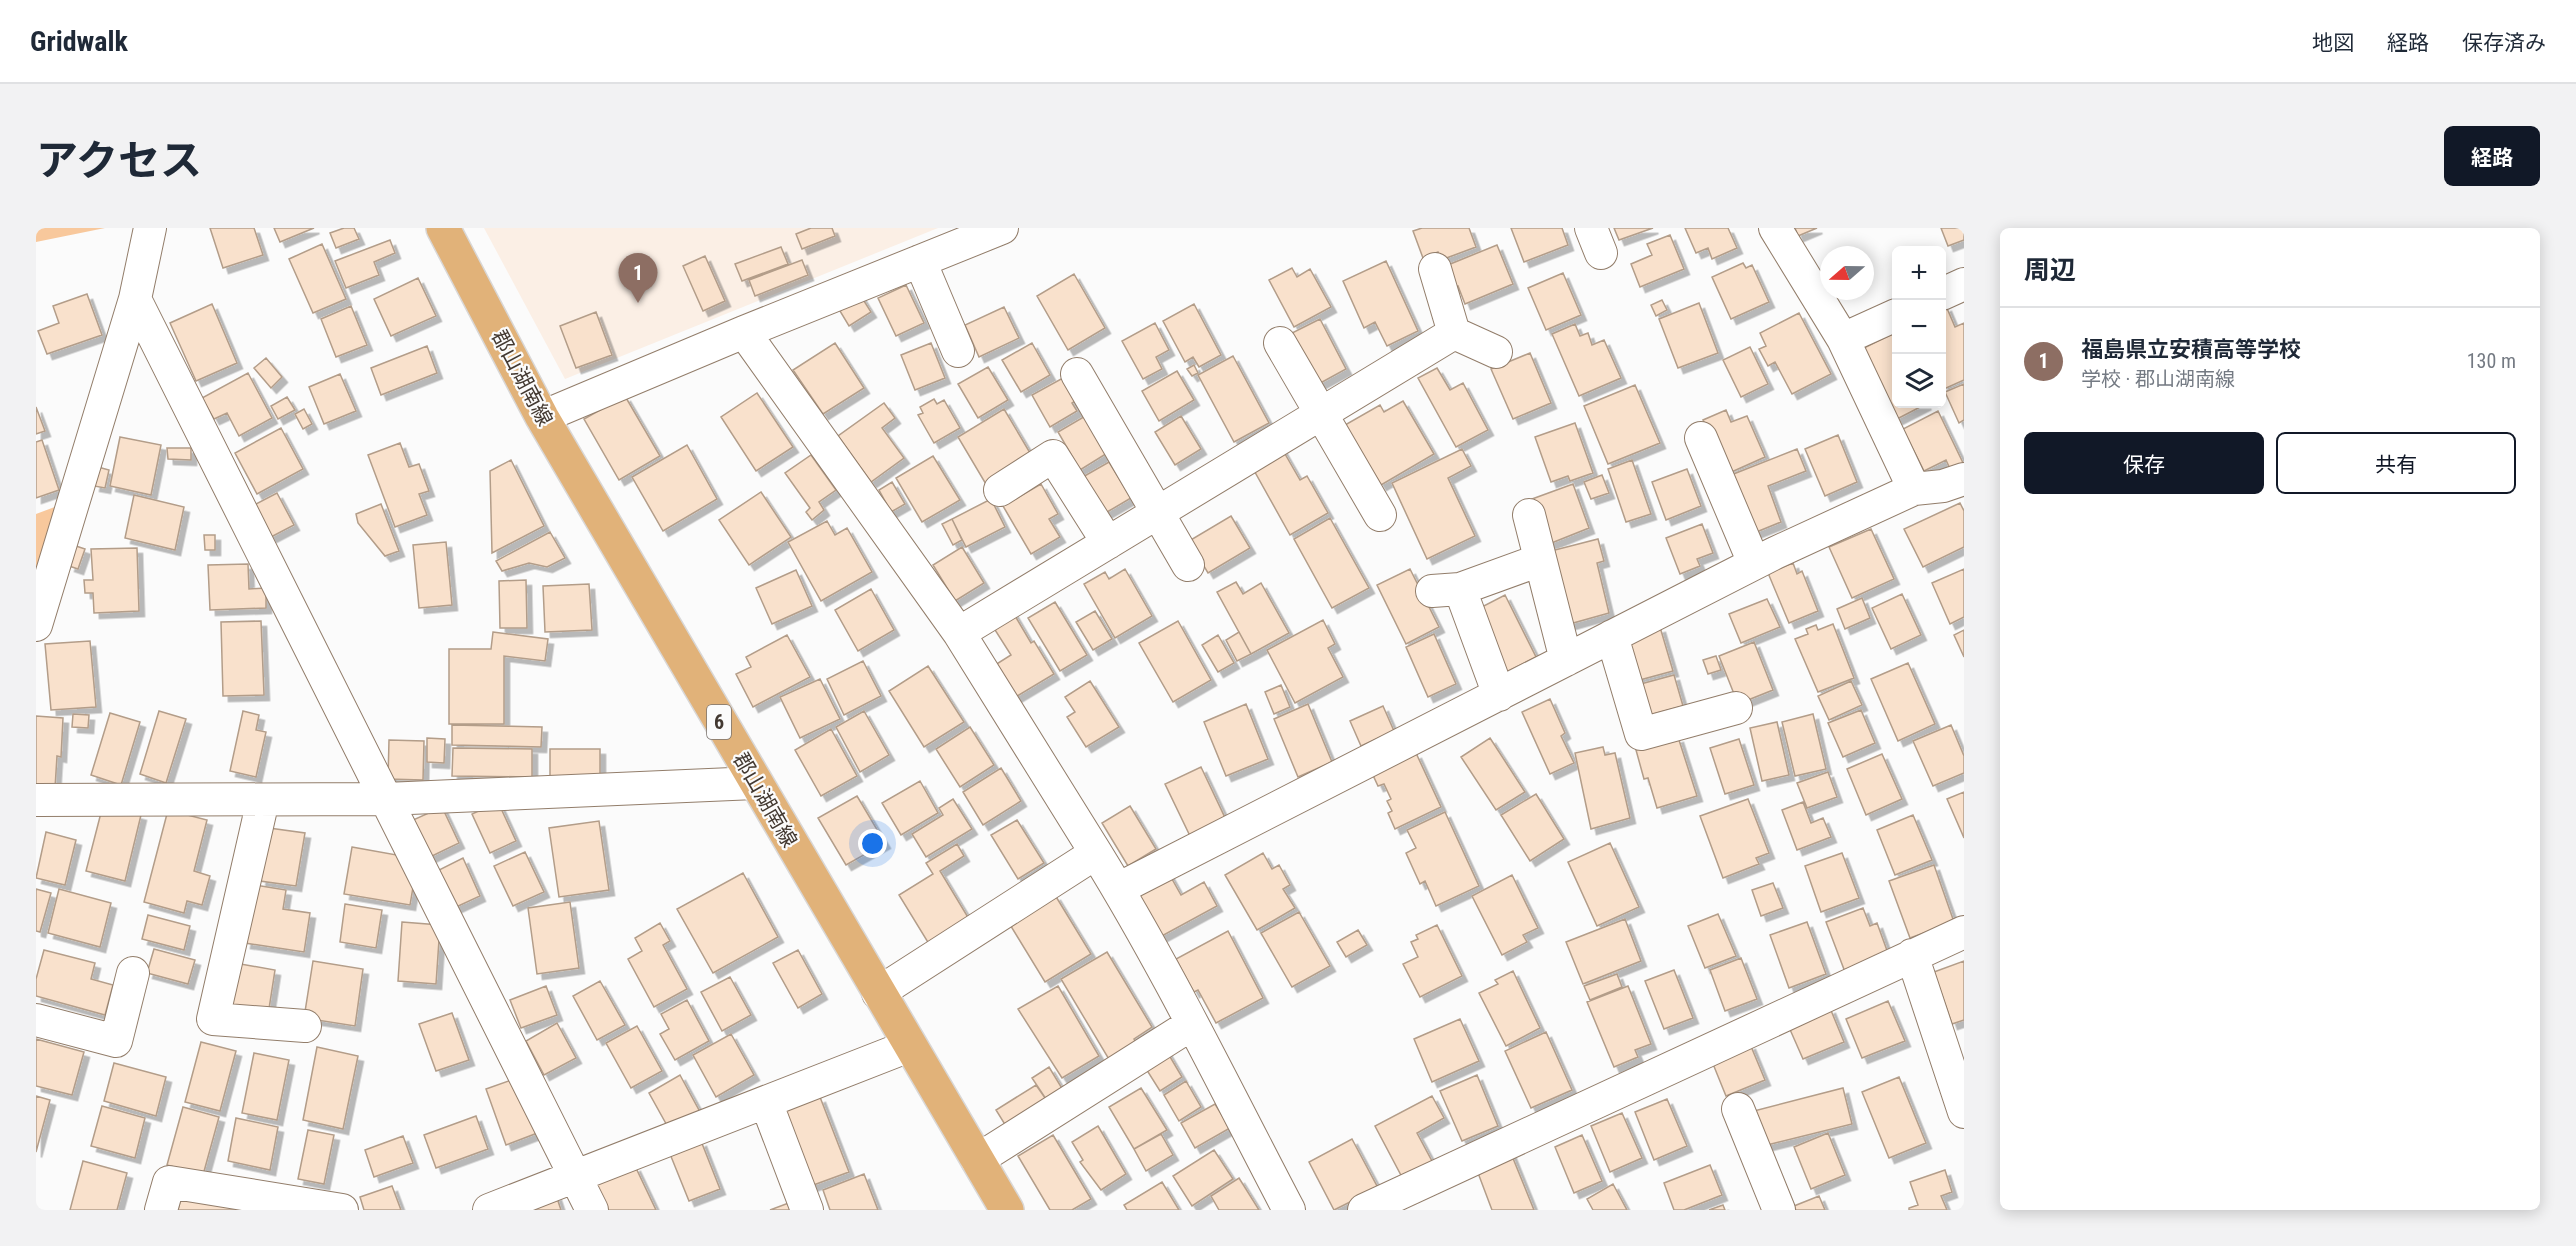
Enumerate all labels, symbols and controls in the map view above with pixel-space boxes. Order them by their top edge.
text: Gridwalk [30,25,128,58]
text: 地図 [2312,31,2354,55]
text: 経路 [2387,31,2429,55]
text: 保存済み [2462,31,2546,55]
button: 経路 [2444,126,2540,186]
text: アクセス [36,136,202,185]
north arrow [1820,246,1874,300]
map controls [1892,246,1946,408]
button: + [1892,246,1946,300]
pin: 1 [618,254,658,303]
text: 周辺 [2024,255,2076,285]
button: − [1892,300,1946,354]
street label: 郡山湖南線 [487,326,557,430]
text: 福島県立安積高等学校 [2081,337,2301,362]
text: 1 [2038,349,2049,373]
text: 130 m [2467,349,2516,373]
button: layers [1892,354,1946,408]
text: 学校 · 郡山湖南線 [2081,367,2235,391]
button: 保存 [2024,432,2264,494]
button: 共有 [2276,432,2516,494]
road number: 6 [707,705,731,739]
street label: 郡山湖南線 [728,749,802,851]
your location [858,829,887,858]

